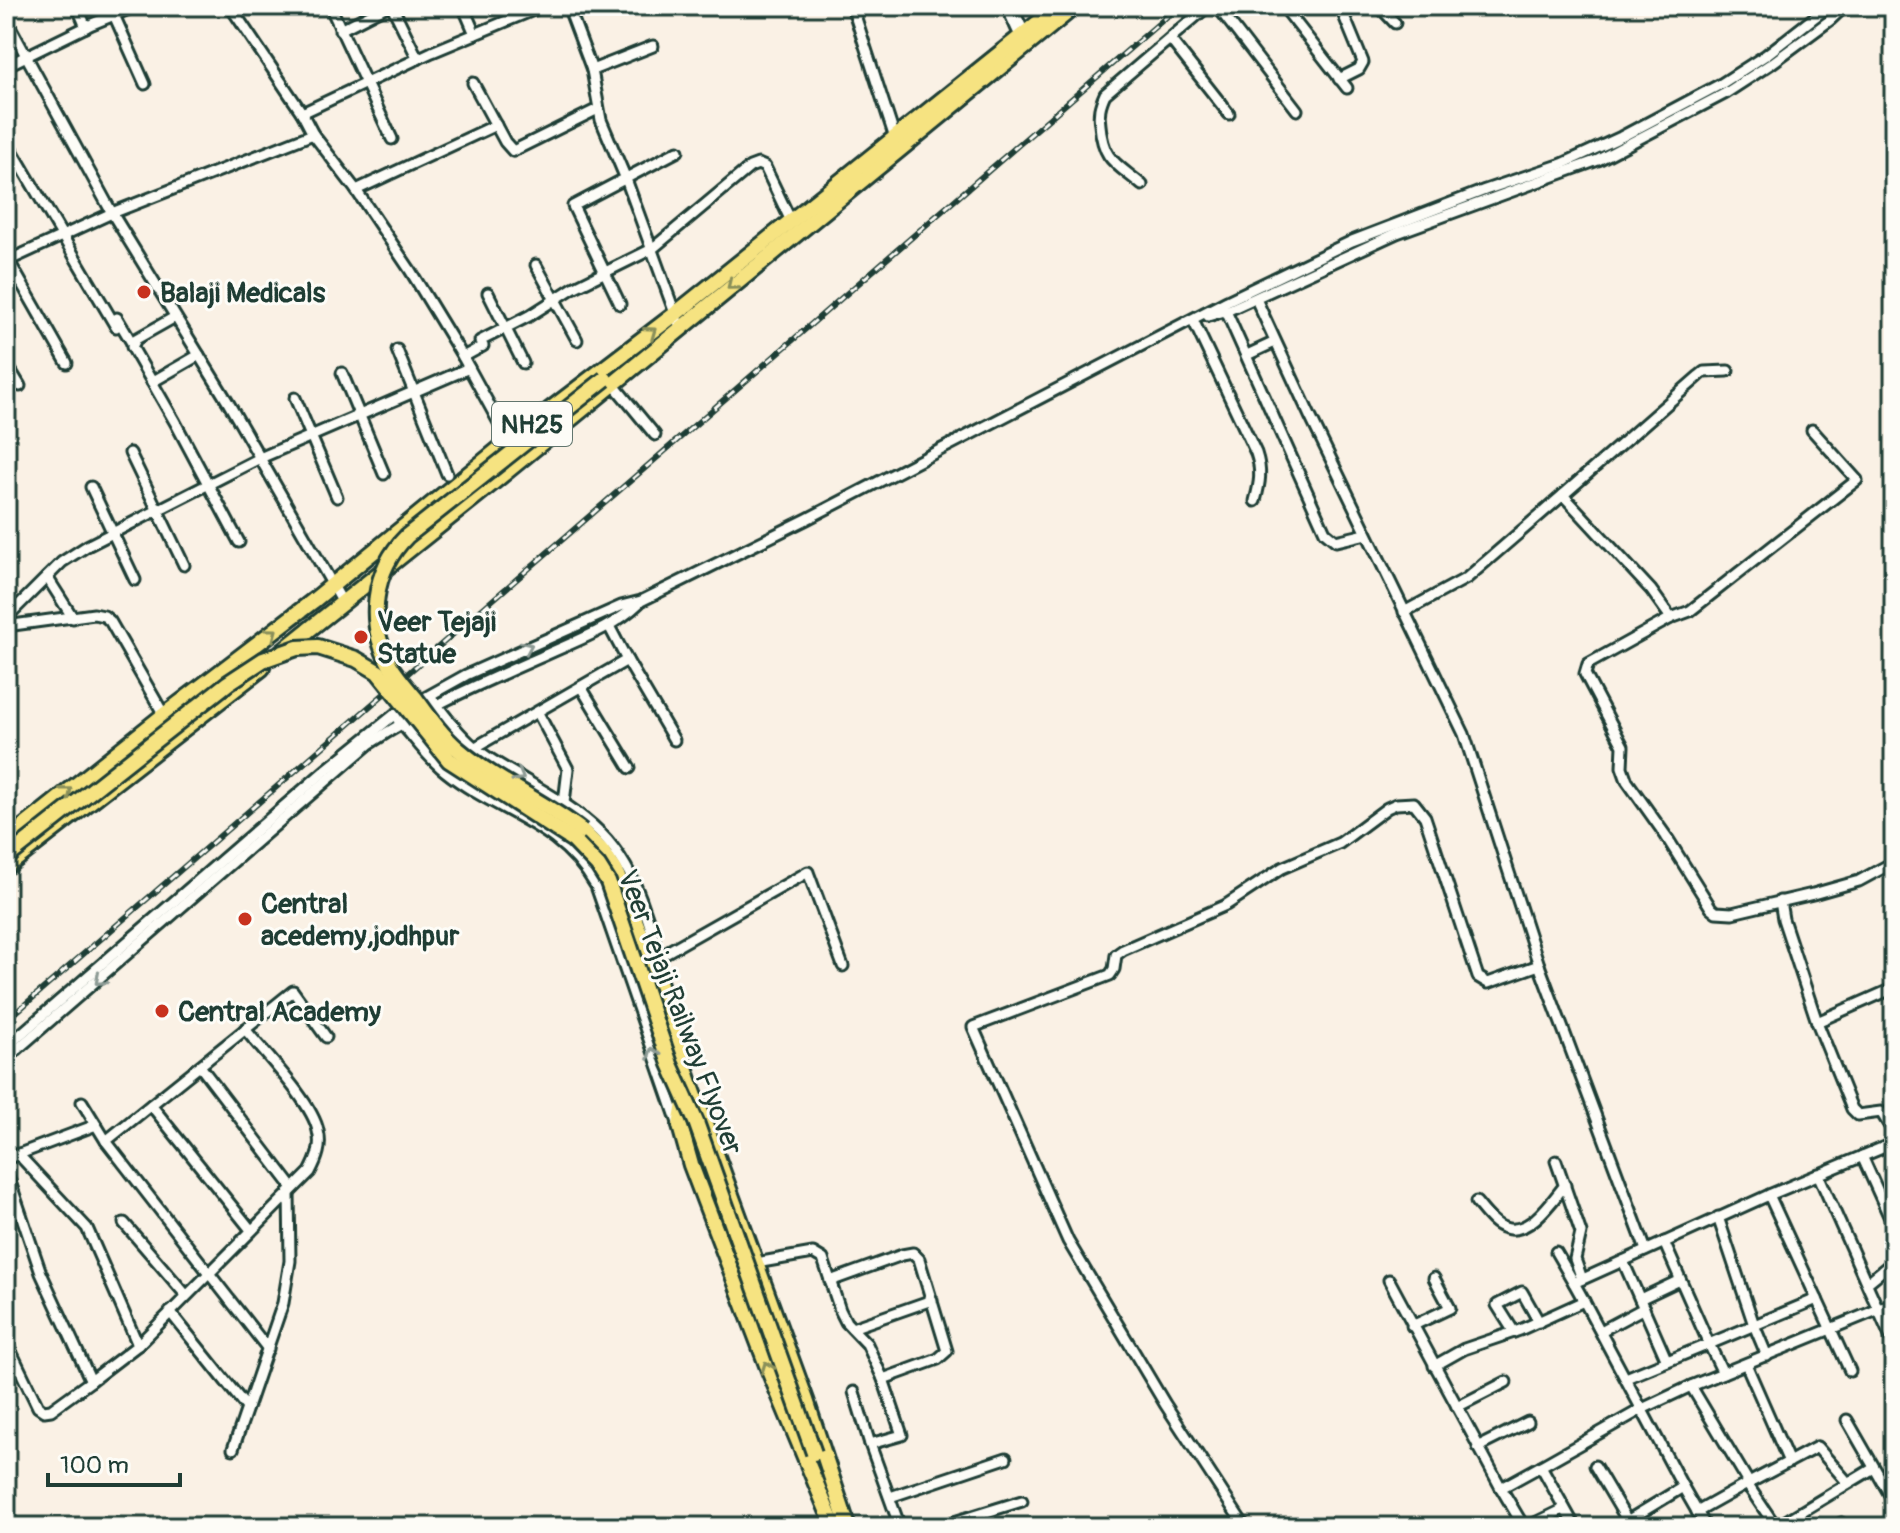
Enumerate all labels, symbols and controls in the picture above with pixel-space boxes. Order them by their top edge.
one-way arrow [727,275,741,290]
place label: Balaji Medicals [160,276,326,311]
marker: Balaji Medicals [135,283,153,301]
one-way arrow [642,327,657,342]
road number: NH25 [492,402,572,446]
place label: Veer Tejaji Statue [377,605,496,672]
one-way arrow [263,628,278,642]
marker: Veer Tejaji Statue [352,628,370,646]
one-way arrow [519,641,534,657]
one-way arrow [510,766,525,782]
one-way arrow [57,788,72,802]
street label: Veer Tejaji Railway Flyover [609,865,750,1160]
place label: Central acedemy,jodhpur [261,887,460,954]
marker: Central acedemy,jodhpur [236,910,254,928]
one-way arrow [94,970,109,985]
place label: Central Academy [178,995,381,1030]
marker: Central Academy [153,1002,171,1020]
one-way arrow [647,1047,663,1061]
one-way arrow [760,1361,777,1375]
scale bar [48,1437,180,1487]
text: 100 m [60,1451,129,1480]

